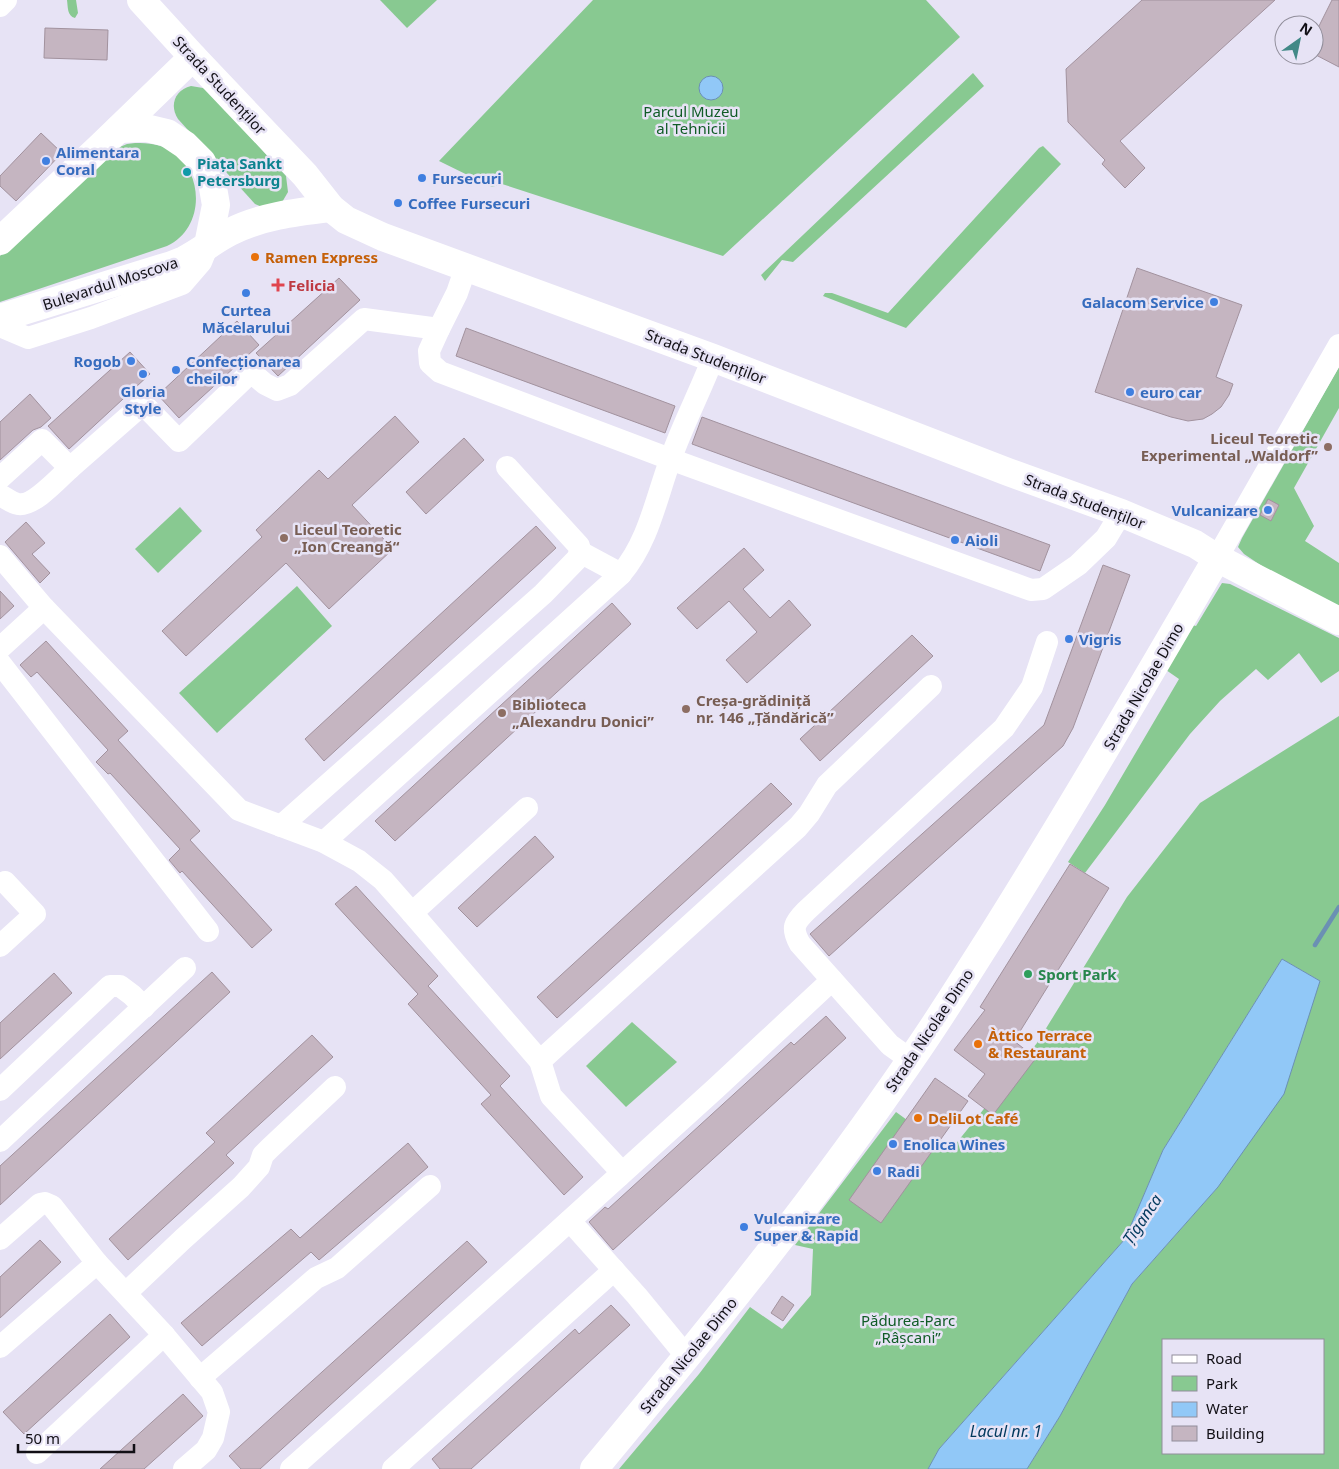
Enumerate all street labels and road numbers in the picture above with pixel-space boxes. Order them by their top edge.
street label: Strada Studenților [169,31,271,139]
street label: Bulevardul Moscova [40,252,180,314]
street label: Strada Studenților [643,324,769,388]
street label: Strada Studenților [1022,469,1148,533]
street label: Strada Nicolae Dimo [1098,619,1188,753]
street label: Strada Nicolae Dimo [881,965,977,1095]
street label: Strada Nicolae Dimo [635,1293,741,1417]

